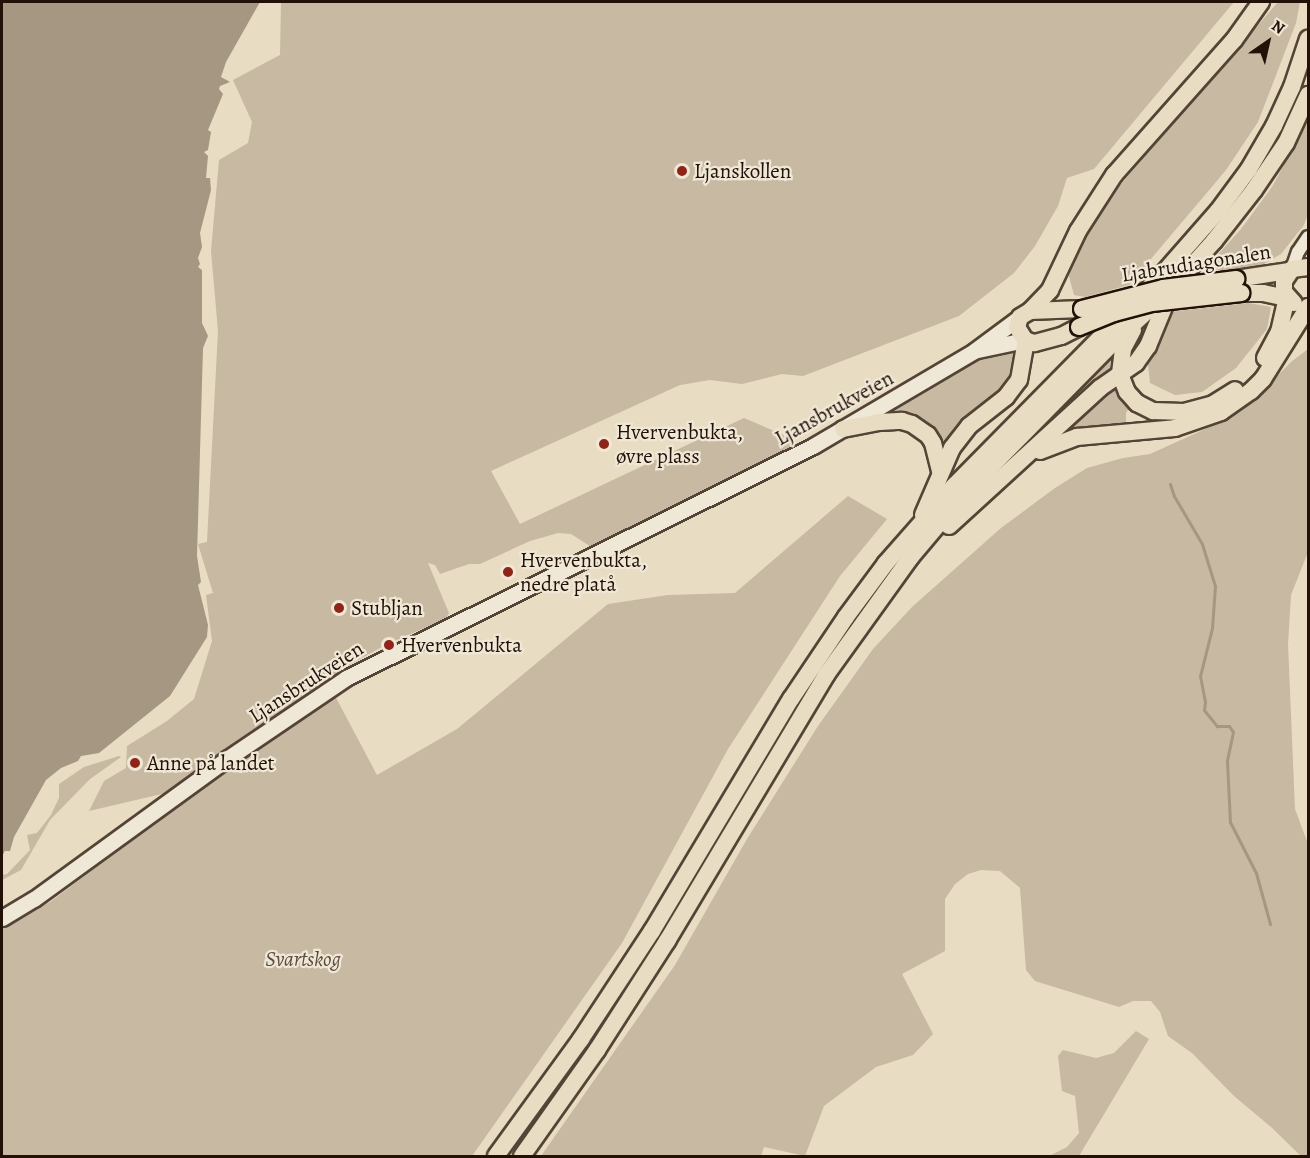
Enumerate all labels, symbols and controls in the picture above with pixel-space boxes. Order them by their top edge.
north arrow [1238,12,1298,72]
text: N [1267,15,1289,39]
place label: Ljanskollen [694,158,791,184]
marker: Ljanskollen [675,164,689,178]
street label: Ljabrudiagonalen [1119,239,1273,287]
street label: Ljansbrukveien [770,365,898,451]
place label: Hvervenbukta, øvre plass [616,419,743,469]
marker: Hvervenbukta, øvre plass [597,437,611,451]
place label: Hvervenbukta, nedre platå [520,547,647,597]
marker: Hvervenbukta, nedre platå [501,565,515,579]
place label: Stubljan [351,595,423,621]
marker: Stubljan [332,601,346,615]
place label: Hvervenbukta [401,632,522,658]
street label: Ljansbrukveien [244,636,368,728]
marker: Hvervenbukta [382,638,396,652]
place label: Anne på landet [147,750,274,776]
marker: Anne på landet [128,756,142,770]
park label: Svartskog [265,946,341,972]

